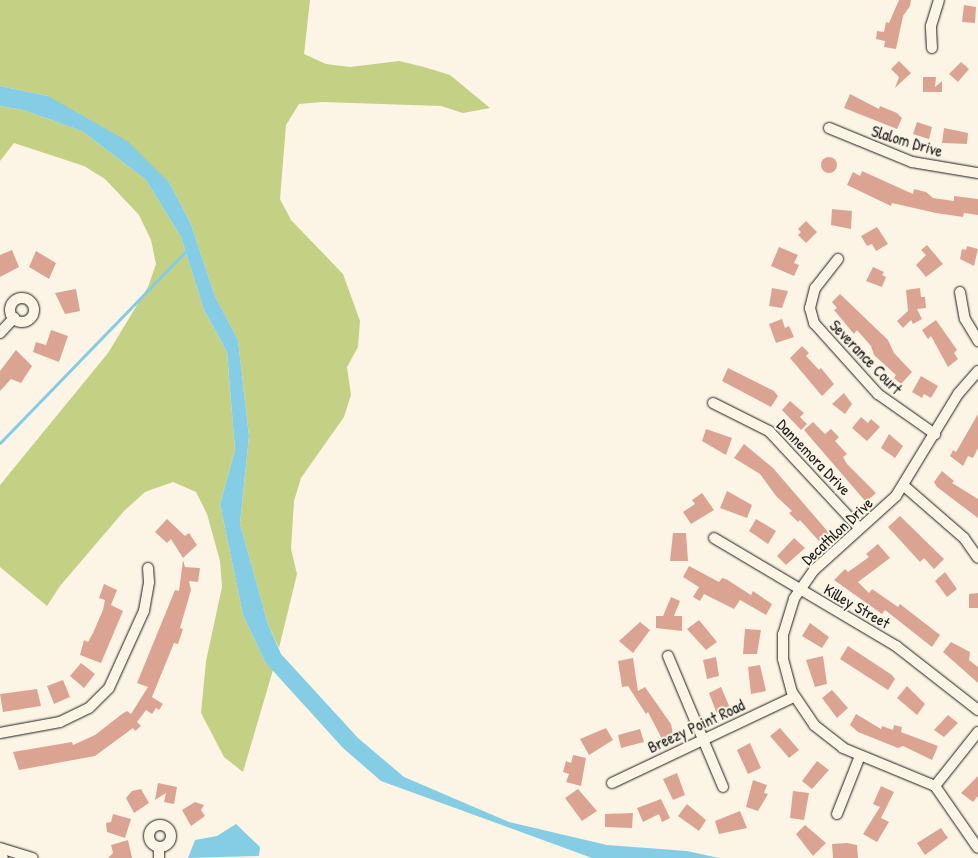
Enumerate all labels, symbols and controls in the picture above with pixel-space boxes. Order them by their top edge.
street label: Slalom Drive [869,121,945,161]
street label: Severance Court [826,316,906,398]
street label: Dannemora Drive [773,415,855,499]
street label: Decathlon Drive [797,493,877,569]
street label: Killey Street [821,579,893,633]
street label: Breezy Point Road [645,695,747,757]

